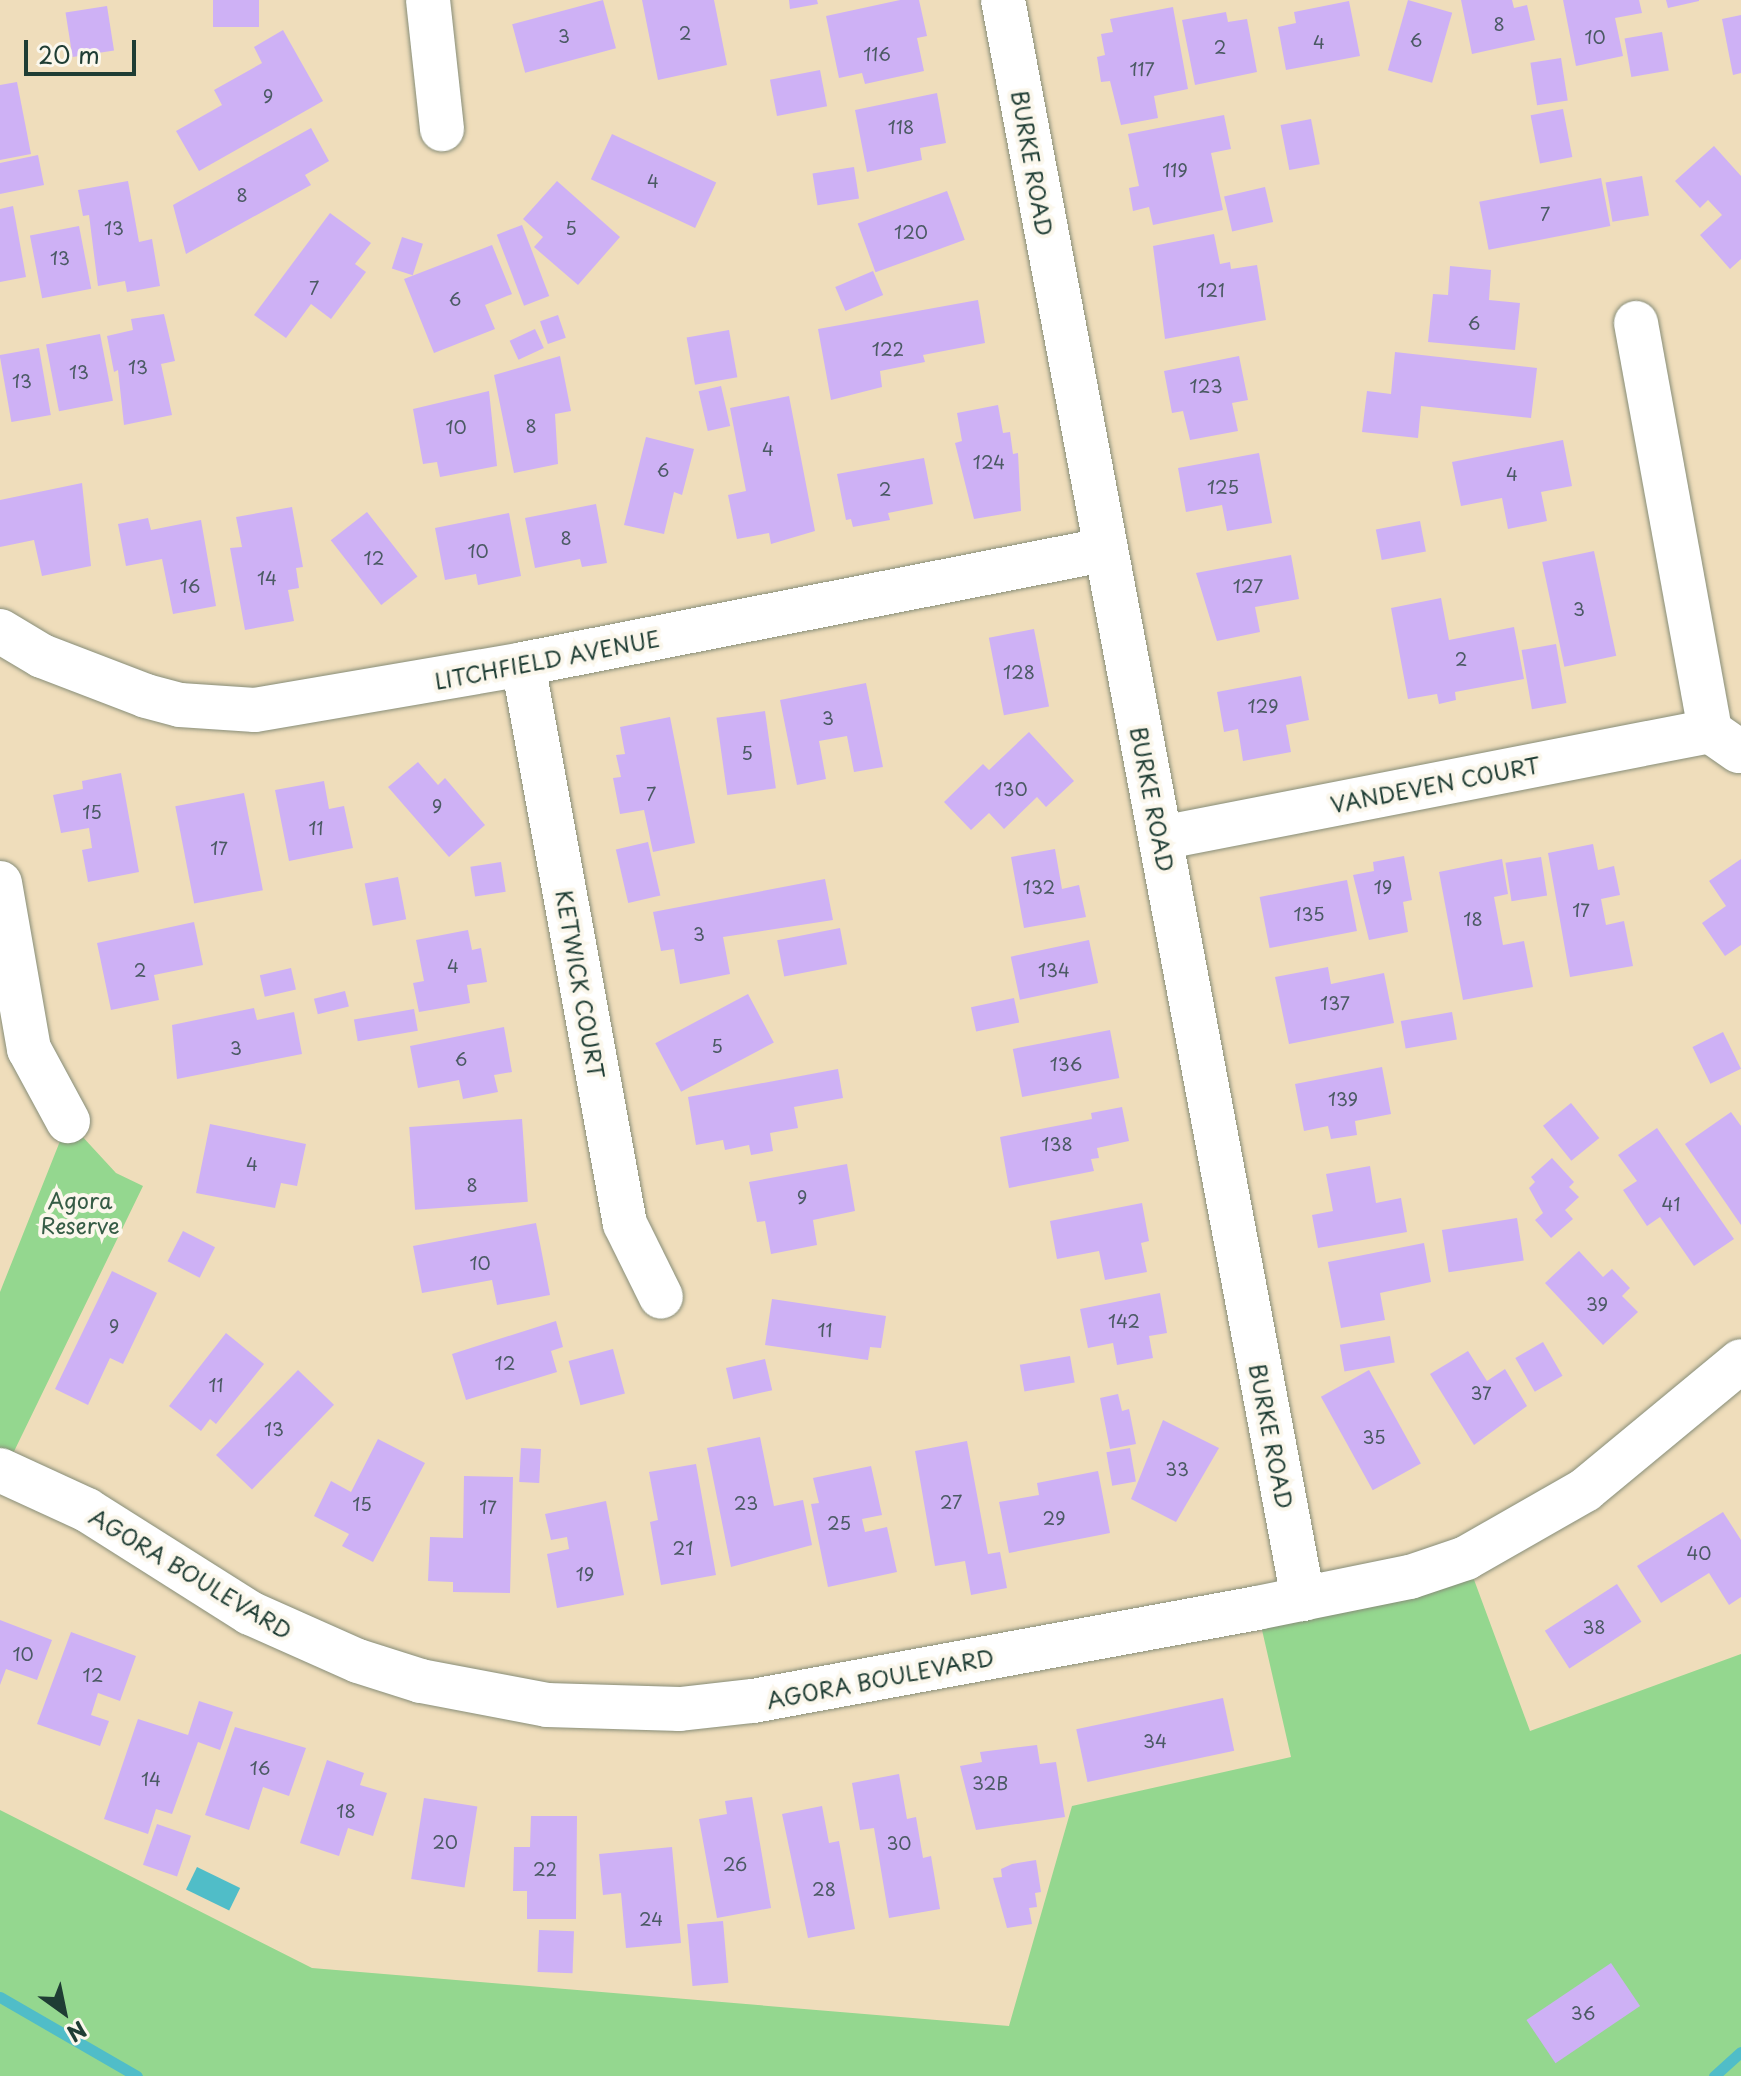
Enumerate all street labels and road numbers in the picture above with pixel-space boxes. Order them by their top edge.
street label: BURKE ROAD [1007,87,1059,239]
street label: LITCHFIELD AVENUE [434,624,660,694]
street label: BURKE ROAD [1126,723,1180,875]
street label: VANDEVEN COURT [1328,751,1542,817]
street label: KETWICK COURT [551,886,611,1082]
street label: BURKE ROAD [1245,1360,1299,1512]
street label: AGORA BOULEVARD [85,1502,297,1644]
street label: AGORA BOULEVARD [764,1643,996,1713]

